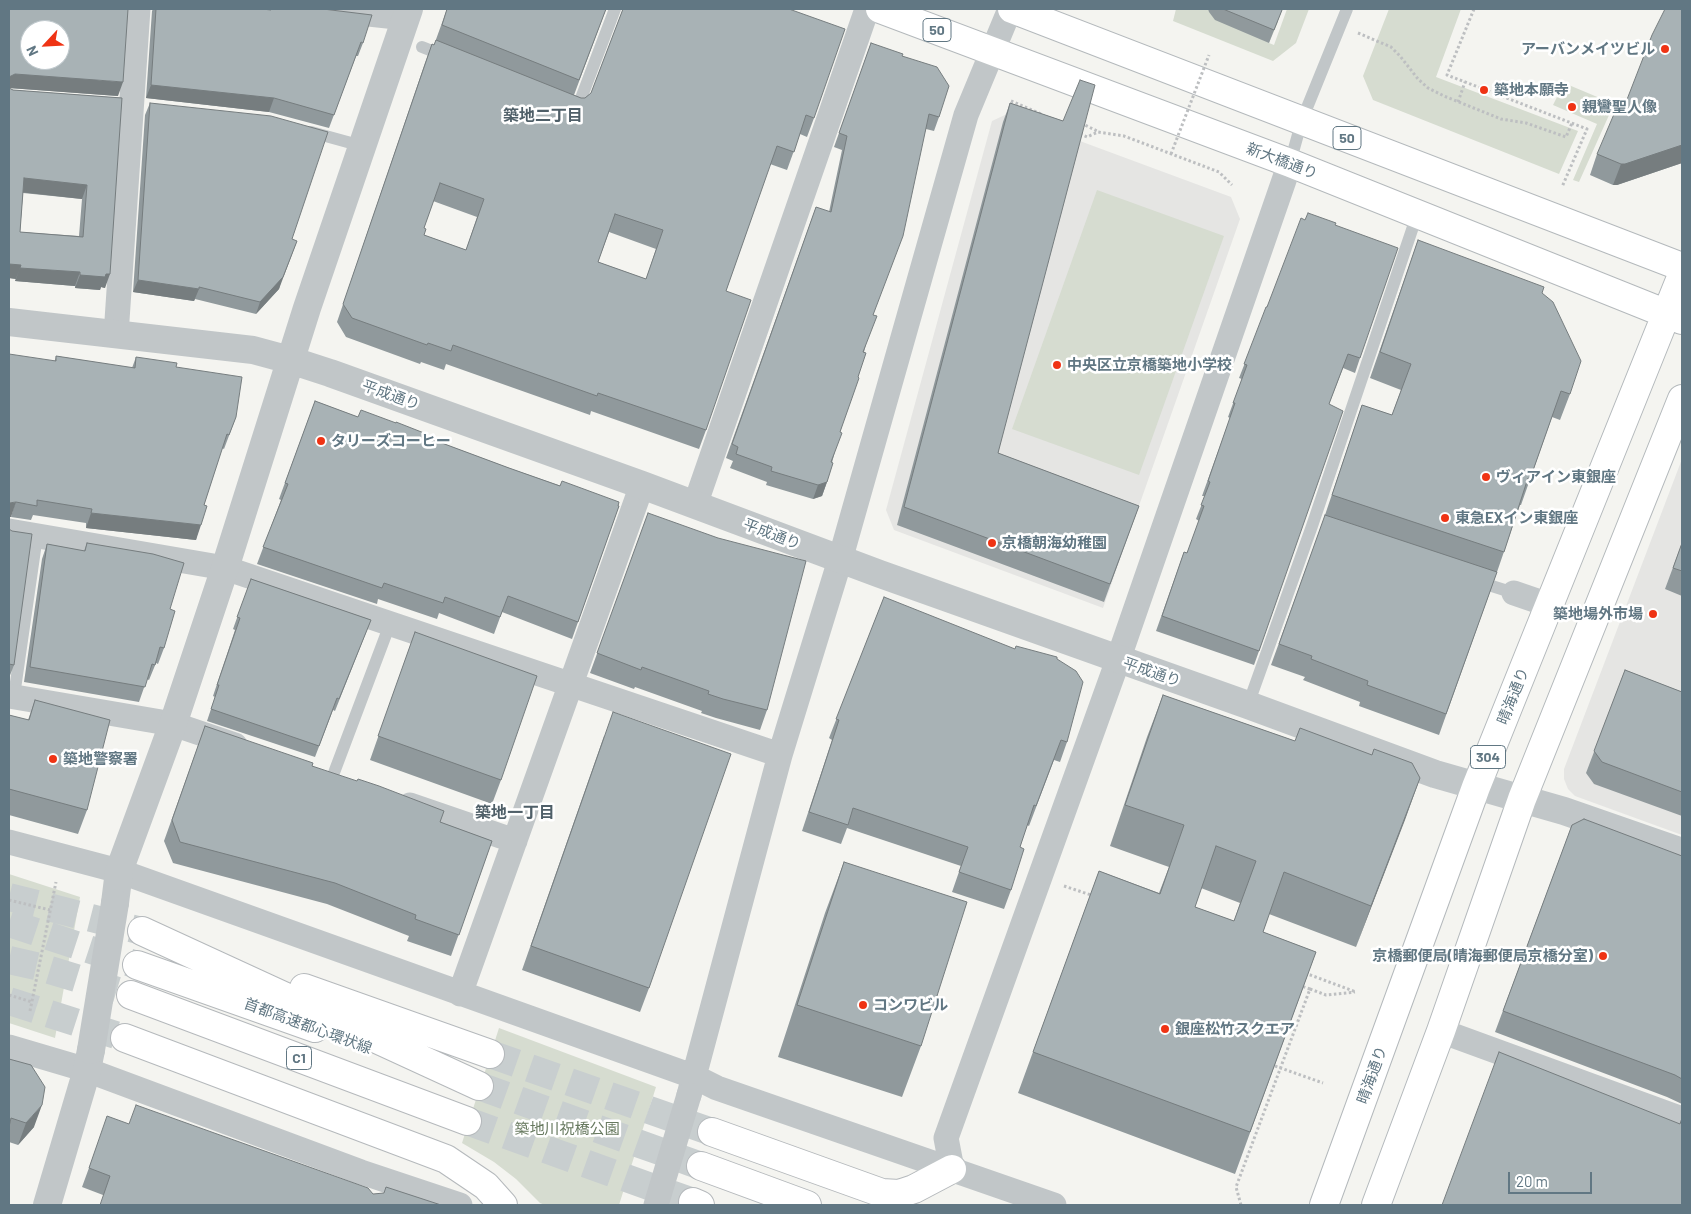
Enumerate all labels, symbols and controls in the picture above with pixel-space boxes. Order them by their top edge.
road number: 50 [923,18,951,42]
north arrow [20,20,70,70]
place label: アーバンメイツビル [1521,40,1655,58]
text: N [22,43,42,59]
marker: アーバンメイツビル [1659,43,1671,55]
place label: 築地本願寺 [1494,81,1569,99]
marker: 築地本願寺 [1478,84,1490,96]
place label: 親鸞聖人像 [1582,98,1657,116]
marker: 親鸞聖人像 [1566,101,1578,113]
district label: 築地二丁目 [503,106,583,126]
road number: 50 [1333,126,1361,150]
street label: 新大橋通り [1244,139,1320,183]
place label: 中央区立京橋築地小学校 [1067,356,1232,374]
marker: 中央区立京橋築地小学校 [1051,359,1063,371]
street label: 平成通り [360,376,422,414]
place label: タリーズコーヒー [331,432,451,450]
marker: タリーズコーヒー [315,435,327,447]
place label: ヴィアイン東銀座 [1496,468,1616,486]
marker: ヴィアイン東銀座 [1480,471,1492,483]
place label: 東急EXイン東銀座 [1455,509,1578,527]
marker: 東急EXイン東銀座 [1439,512,1451,524]
street label: 平成通り [741,515,803,553]
place label: 京橋朝海幼稚園 [1002,534,1107,552]
marker: 京橋朝海幼稚園 [986,537,998,549]
place label: 築地場外市場 [1553,605,1643,623]
marker: 築地場外市場 [1647,608,1659,620]
street label: 平成通り [1121,654,1183,690]
street label: 晴海通り [1493,665,1533,727]
road number: 304 [1470,746,1506,769]
place label: 築地警察署 [63,750,138,768]
marker: 築地警察署 [47,753,59,765]
district label: 築地一丁目 [475,803,555,823]
place label: 京橋郵便局(晴海郵便局京橋分室) [1373,947,1593,965]
marker: 京橋郵便局(晴海郵便局京橋分室) [1597,950,1609,962]
street label: 首都高速都心環状線 [241,994,375,1058]
place label: コンワビル [873,996,948,1014]
marker: コンワビル [857,999,869,1011]
place label: 銀座松竹スクエア [1175,1020,1295,1038]
marker: 銀座松竹スクエア [1159,1023,1171,1035]
street label: 晴海通り [1353,1044,1391,1106]
road number: C1 [286,1046,312,1070]
park label: 築地川祝橋公園 [515,1120,619,1138]
scale bar [1511,1162,1595,1194]
text: 20 m [1516,1172,1548,1190]

